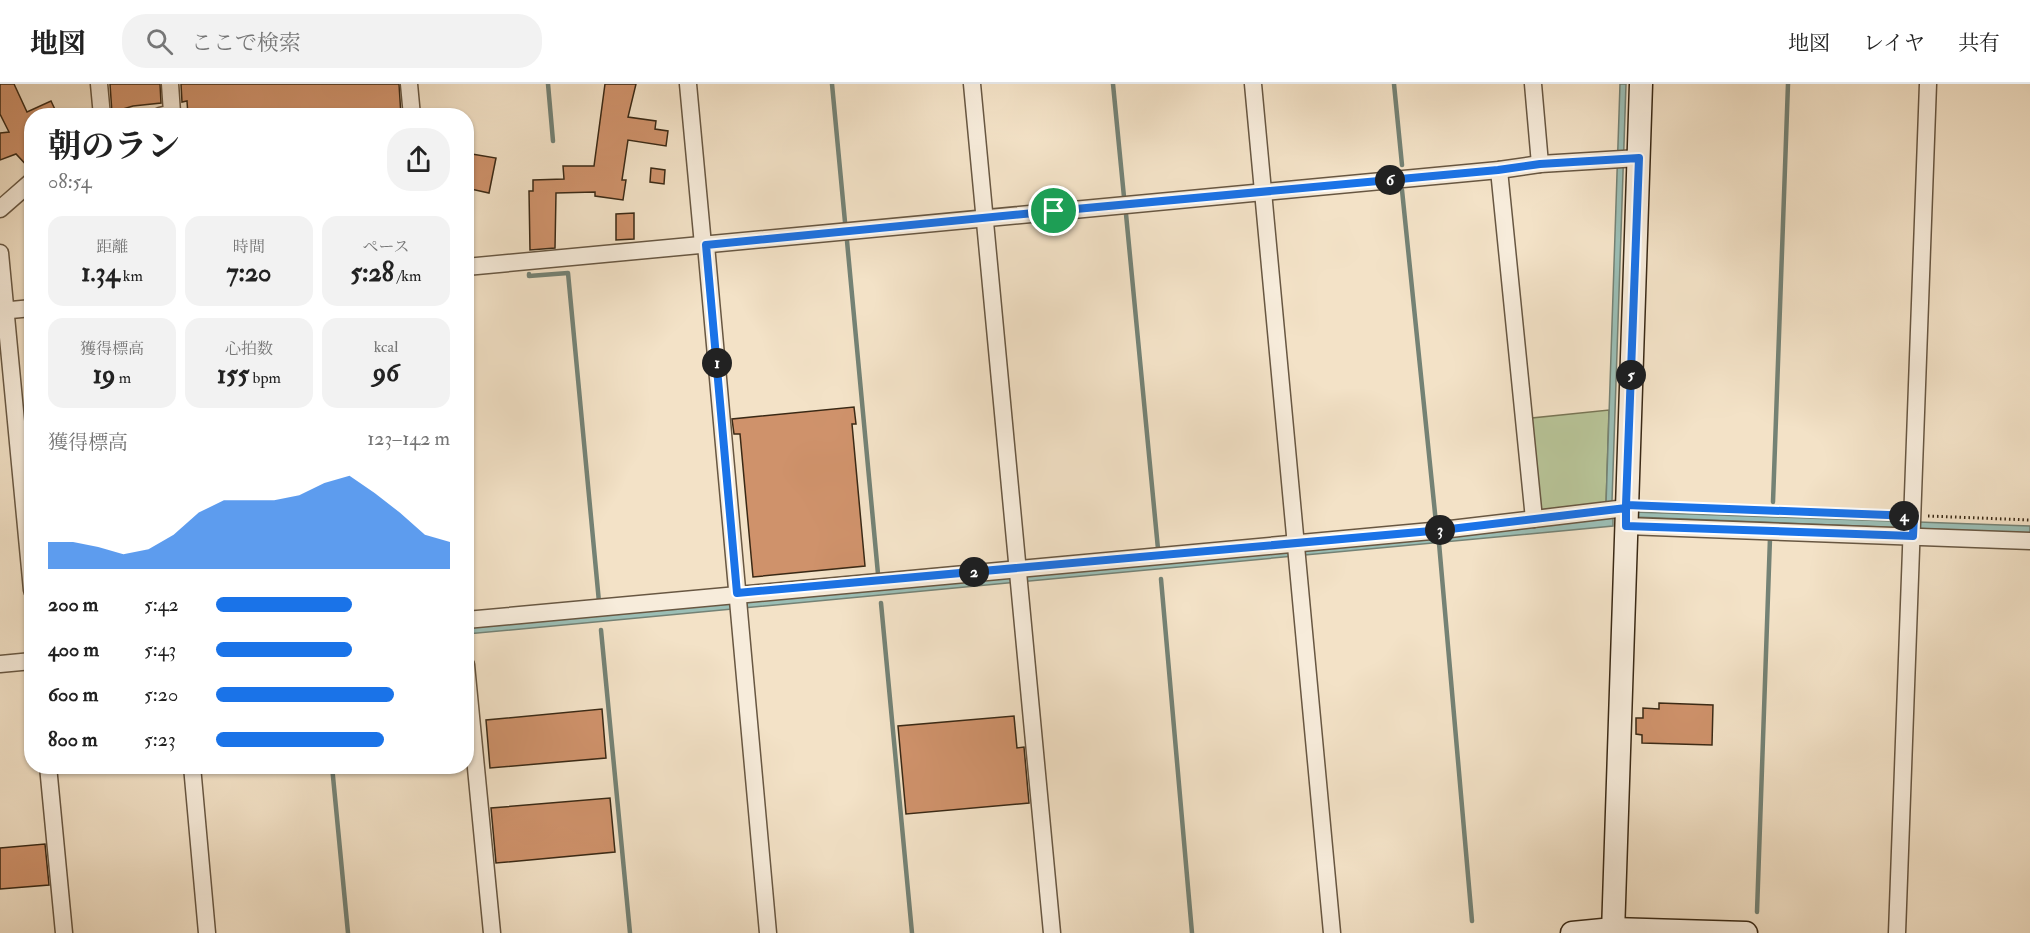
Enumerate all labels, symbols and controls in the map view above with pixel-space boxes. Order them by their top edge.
search box [122,14,542,68]
icon: search [143,25,176,58]
text: 地図 [30,27,86,62]
text: ここで検索 [191,29,301,57]
text: 地図 [1788,30,1830,57]
text: レイヤ [1863,30,1925,57]
text: 共有 [1958,30,2000,57]
text: 朝のラン [48,126,180,167]
button: share [387,128,450,191]
pin: 6 [1375,165,1405,195]
text: 08:54 [48,169,92,194]
text: 6 [1386,170,1394,190]
pin [1028,185,1079,236]
icon: arrive [1037,194,1070,227]
text: 距離 [96,237,128,257]
text: 時間 [233,237,265,257]
text: ペース [362,237,410,257]
text: 1.34 [81,257,119,289]
text: 7:20 [227,257,271,289]
text: 5:28 [351,257,394,289]
text: km [119,266,143,286]
text: /km [394,266,421,286]
text: kcal [374,337,398,357]
text: 獲得標高 [80,339,144,359]
text: 心拍数 [225,339,273,359]
pin: 1 [702,348,732,378]
text: 1 [714,353,720,373]
text: 96 [373,357,399,389]
text: 19 [93,359,115,391]
text: 155 [217,359,249,391]
pin: 5 [1616,360,1646,390]
text: 5 [1627,365,1635,385]
text: m [115,368,131,388]
text: bpm [249,368,281,388]
text: 123–142 m [367,426,450,451]
text: 獲得標高 [48,430,128,455]
pin: 4 [1889,501,1919,531]
text: 4 [1900,506,1908,526]
pin: 3 [1425,515,1455,545]
text: 3 [1437,520,1443,540]
pin: 2 [959,557,989,587]
text: 2 [970,562,978,582]
text: 200 m [48,592,98,617]
text: 5:42 [144,592,179,617]
text: 400 m [48,637,99,662]
text: 5:43 [144,637,176,662]
text: 600 m [48,682,98,707]
text: 5:20 [144,682,178,707]
text: 800 m [48,727,98,752]
text: 5:23 [144,727,176,752]

